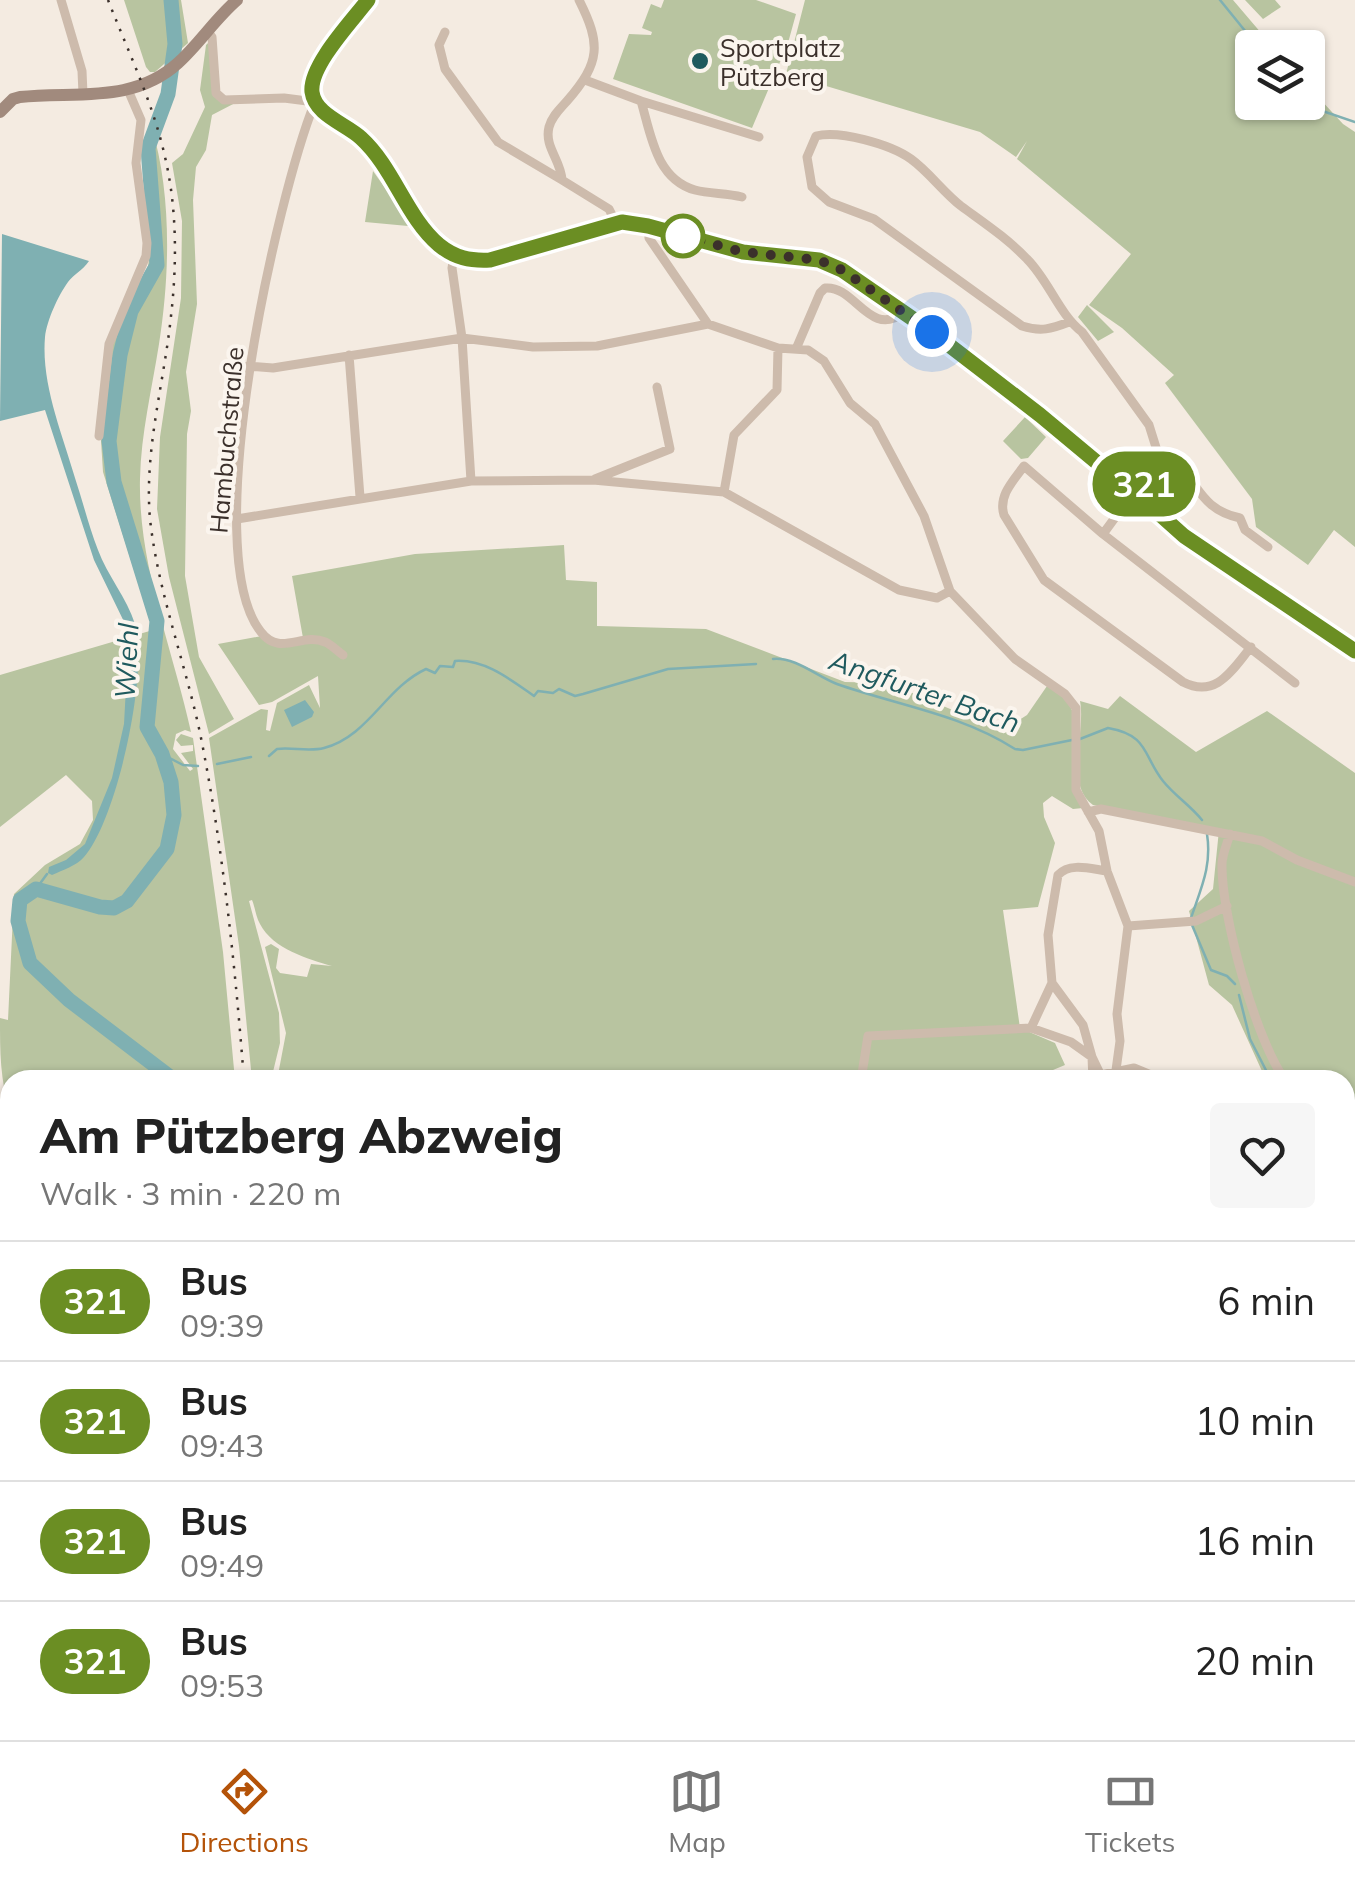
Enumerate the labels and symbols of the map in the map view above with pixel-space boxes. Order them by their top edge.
place label: Sportplatz Pützberg [720,32,841,92]
marker: Sportplatz Pützberg [689,50,711,72]
unlabelled marker [662,215,704,257]
your location [907,307,957,357]
street label: Hambuchstraße [202,346,250,534]
line badge: 321 [1086,452,1202,516]
water label: Wiehl [107,622,145,700]
water label: Angfurter Bach [824,642,1025,740]

